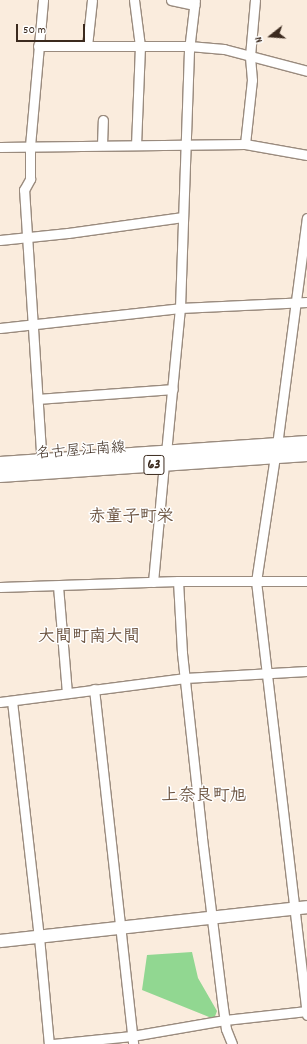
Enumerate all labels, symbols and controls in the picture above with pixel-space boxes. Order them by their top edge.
scale bar [18,16,87,42]
north arrow [251,16,291,56]
text: 50 m [23,22,46,39]
text: N [251,35,268,44]
street label: 名古屋江南線 [35,440,127,464]
road number: 63 [143,453,165,477]
district label: 赤童子町栄 [89,509,173,529]
district label: 大間町南大間 [38,629,140,649]
district label: 上奈良町旭 [162,788,246,808]

